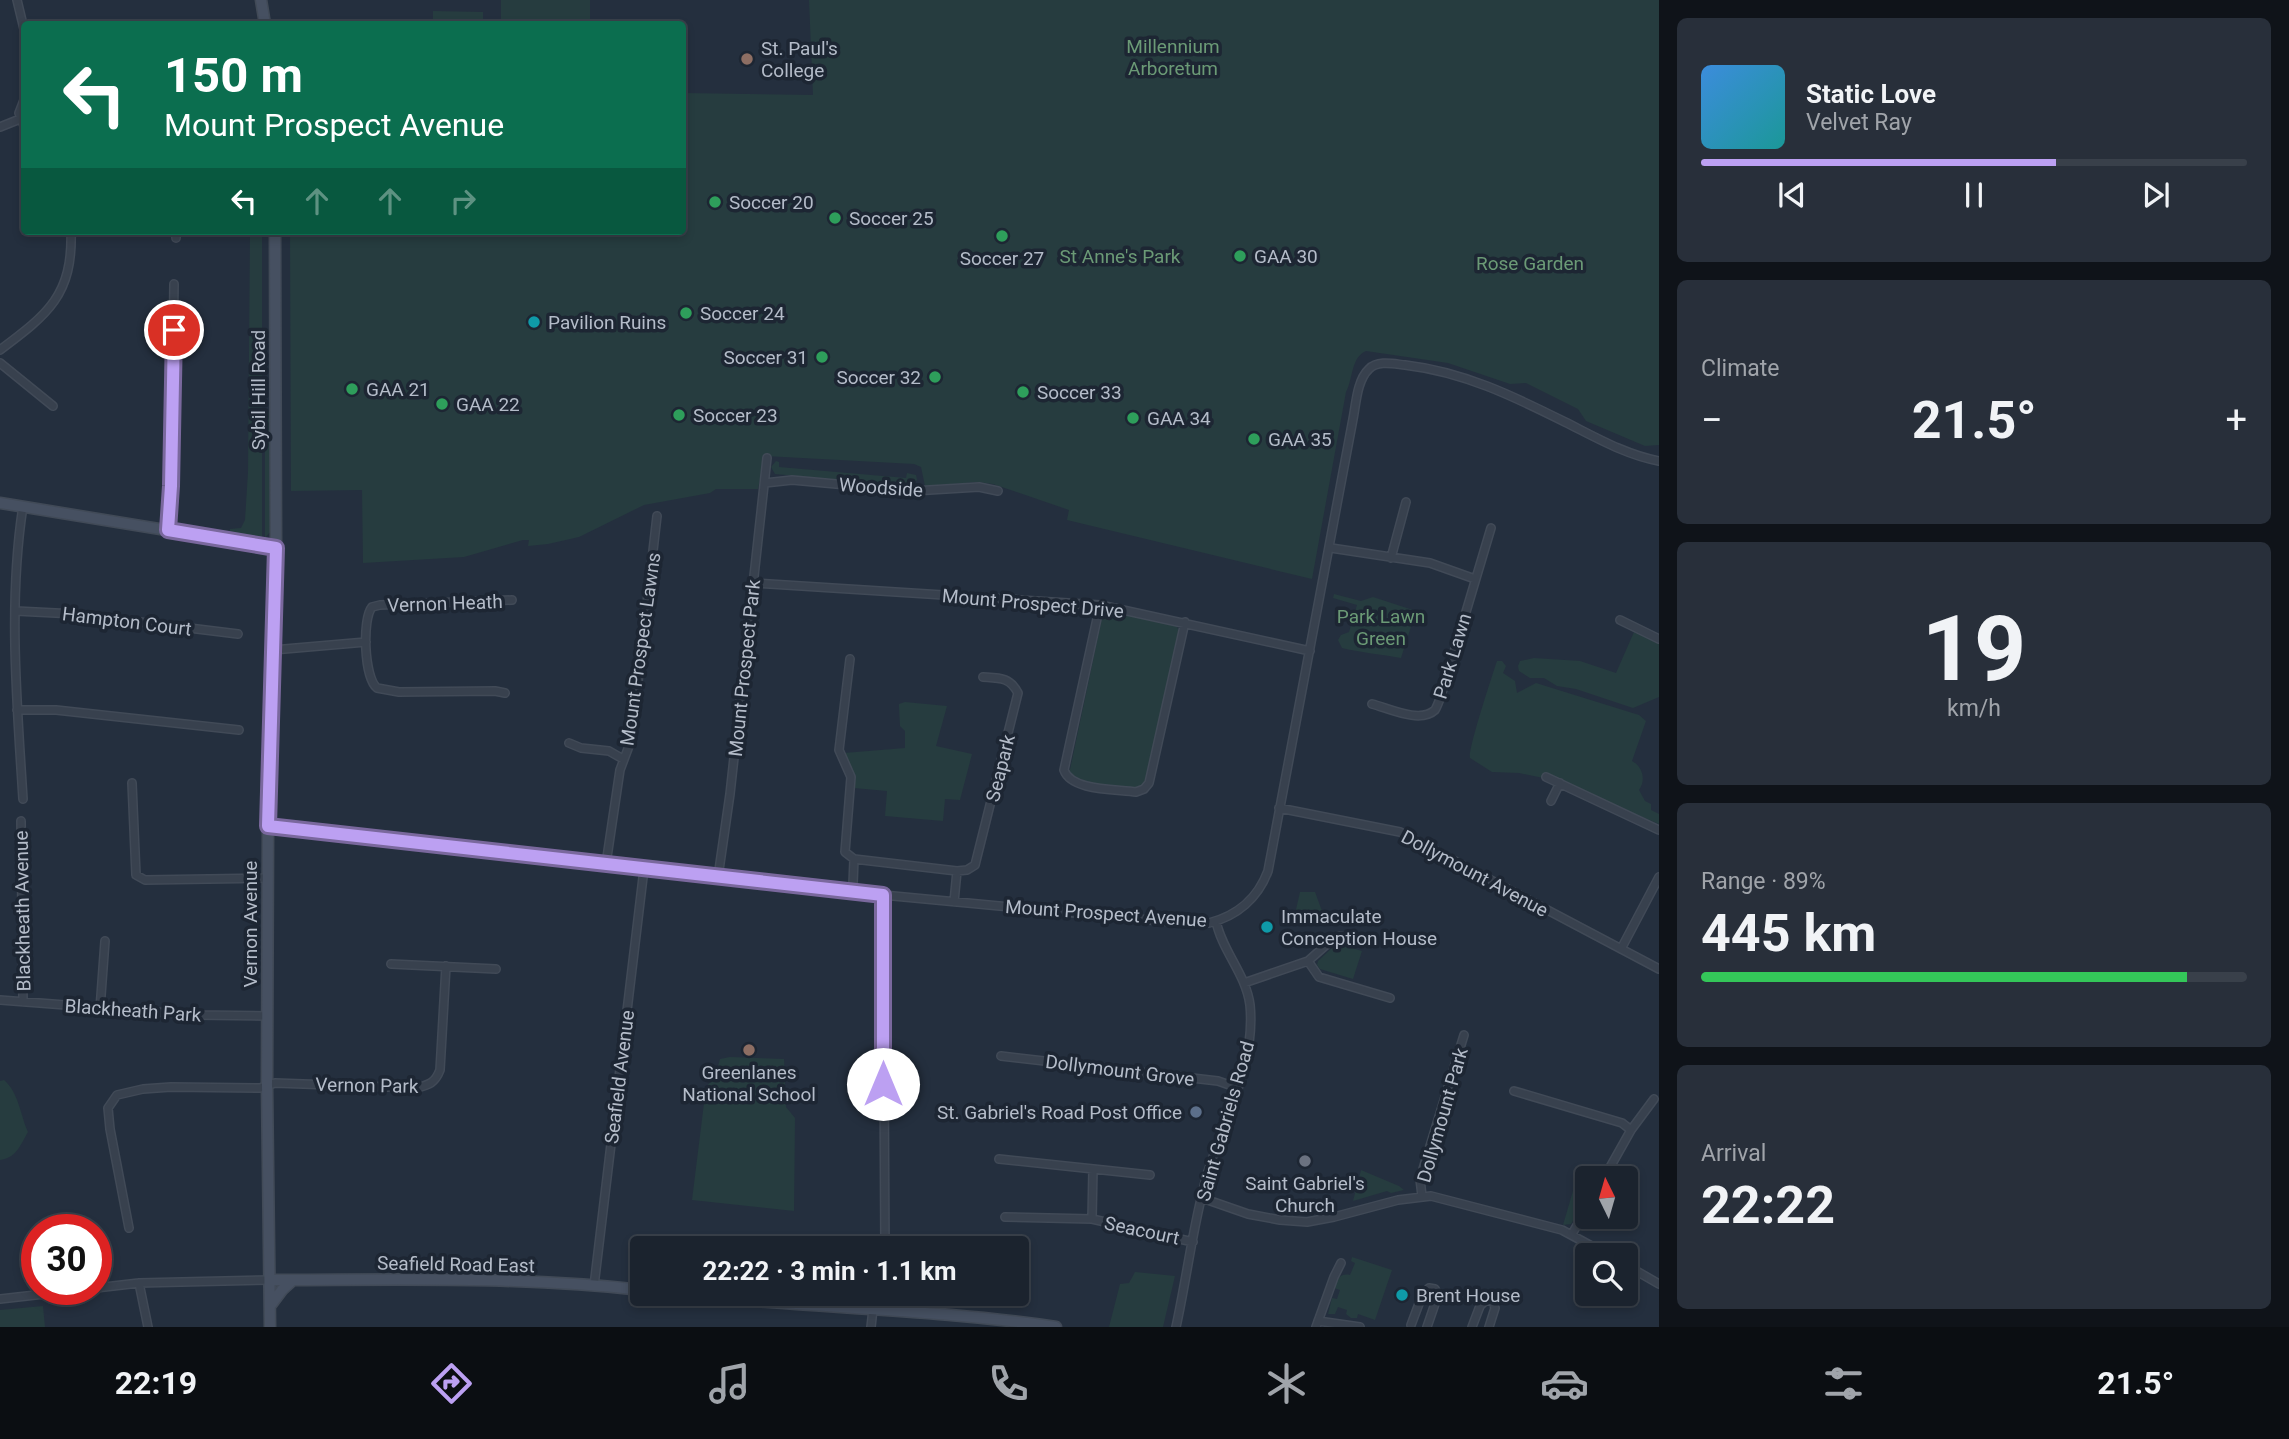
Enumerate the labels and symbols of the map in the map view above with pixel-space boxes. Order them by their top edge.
park label: Millennium Arboretum [1126,35,1220,80]
place label: St. Paul's College [761,37,838,82]
marker: St. Paul's College [739,51,755,67]
place label: Soccer 20 [729,191,814,214]
marker: Soccer 20 [707,194,723,210]
place label: Soccer 25 [849,207,934,230]
marker: Soccer 25 [827,210,843,226]
marker: Soccer 27 [994,228,1010,244]
park label: St Anne's Park [1060,245,1181,268]
place label: GAA 30 [1254,245,1318,268]
place label: Soccer 27 [960,247,1044,270]
marker: GAA 30 [1232,248,1248,264]
park label: Rose Garden [1476,252,1584,275]
pin [144,300,204,360]
place label: Soccer 24 [700,302,785,325]
marker: Soccer 24 [678,305,694,321]
place label: Pavilion Ruins [548,311,666,334]
marker: Pavilion Ruins [526,314,542,330]
street label: Sybil Hill Road [247,330,270,450]
place label: Soccer 31 [723,346,808,369]
marker: Soccer 31 [814,349,830,365]
place label: Soccer 32 [836,366,921,389]
marker: Soccer 32 [927,369,943,385]
place label: GAA 21 [366,378,430,401]
marker: GAA 21 [344,381,360,397]
place label: Soccer 33 [1037,381,1122,404]
marker: Soccer 33 [1015,384,1031,400]
place label: GAA 22 [456,393,520,416]
marker: GAA 22 [434,396,450,412]
place label: Soccer 23 [693,404,778,427]
marker: Soccer 23 [671,407,687,423]
place label: GAA 34 [1147,407,1211,430]
marker: GAA 34 [1125,410,1141,426]
place label: GAA 35 [1268,428,1332,451]
marker: GAA 35 [1246,431,1262,447]
street label: Woodside [838,473,924,502]
street label: Mount Prospect Lawns [616,551,665,747]
street label: Mount Prospect Park [724,578,765,758]
street label: Mount Prospect Drive [941,584,1125,623]
street label: Vernon Heath [387,590,503,617]
street label: Hampton Court [61,602,193,641]
park label: Park Lawn Green [1337,605,1425,650]
street label: Park Lawn [1429,611,1476,702]
street label: Seapark [981,732,1020,804]
street label: Dollymount Avenue [1397,825,1552,922]
street label: Blackheath Avenue [10,830,35,992]
street label: Vernon Avenue [239,861,262,987]
street label: Mount Prospect Avenue [1004,895,1207,932]
place label: Immaculate Conception House [1281,905,1437,950]
marker: Immaculate Conception House [1259,919,1275,935]
street label: Blackheath Park [64,994,202,1027]
street label: Seafield Avenue [600,1009,639,1145]
street label: Saint Gabriels Road [1192,1038,1259,1204]
marker: Greenlanes National School [741,1042,757,1058]
street label: Dollymount Park [1412,1045,1473,1185]
position arrow [846,1047,920,1121]
street label: Dollymount Grove [1044,1050,1196,1091]
place label: Greenlanes National School [682,1061,816,1106]
street label: Vernon Park [315,1073,419,1098]
place label: St. Gabriel's Road Post Office [937,1101,1182,1124]
marker: St. Gabriel's Road Post Office [1188,1104,1204,1120]
marker: Saint Gabriel's Church [1297,1153,1313,1169]
north arrow [1575,1166,1638,1228]
place label: Saint Gabriel's Church [1245,1172,1365,1217]
street label: Seacourt [1102,1211,1181,1250]
speed limit sign: 30 [21,1214,112,1305]
street label: Seafield Road East [377,1252,535,1277]
place label: Brent House [1416,1284,1520,1307]
marker: Brent House [1394,1287,1410,1303]

